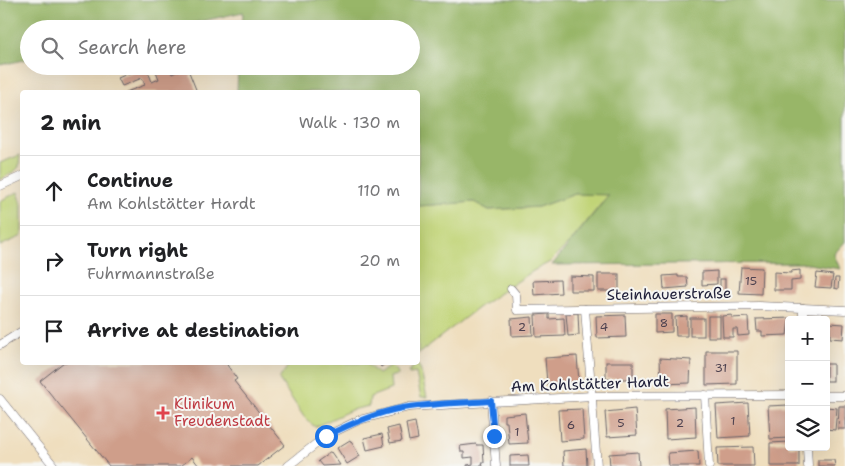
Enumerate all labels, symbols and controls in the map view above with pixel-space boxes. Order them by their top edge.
search box [20,20,420,75]
icon: search [38,34,66,62]
text: Search here [78,35,187,60]
text: 2 min [40,109,101,137]
text: Walk · 130 m [299,112,400,133]
text: Continue [87,168,173,193]
icon: ahead [40,177,68,205]
text: 110 m [357,180,400,201]
text: Am Kohlstätter Hardt [87,193,256,214]
text: Turn right [87,238,188,263]
icon: right [40,247,68,275]
text: 20 m [359,250,400,271]
text: Fuhrmannstraße [87,263,215,284]
house number: 15 [745,273,757,289]
street label: Steinhauerstraße [607,283,731,305]
house number: 8 [660,315,668,331]
map controls [785,316,830,451]
button: + [785,316,830,361]
icon: arrive [40,317,68,345]
text: Arrive at destination [87,318,299,343]
house number: 2 [518,319,526,335]
house number: 4 [600,319,608,335]
house number: 31 [715,360,727,376]
button: − [785,361,830,406]
street label: Am Kohlstätter Hardt [511,371,669,397]
place label: Klinikum Freudenstadt [174,394,270,431]
marker: Klinikum Freudenstadt [156,406,170,420]
button: layers [785,406,830,451]
house number: 1 [730,413,736,429]
house number: 5 [617,415,625,431]
house number: 2 [676,415,684,431]
house number: 6 [567,417,575,433]
house number: 1 [514,424,520,440]
route start [315,425,338,448]
route end [483,425,506,448]

